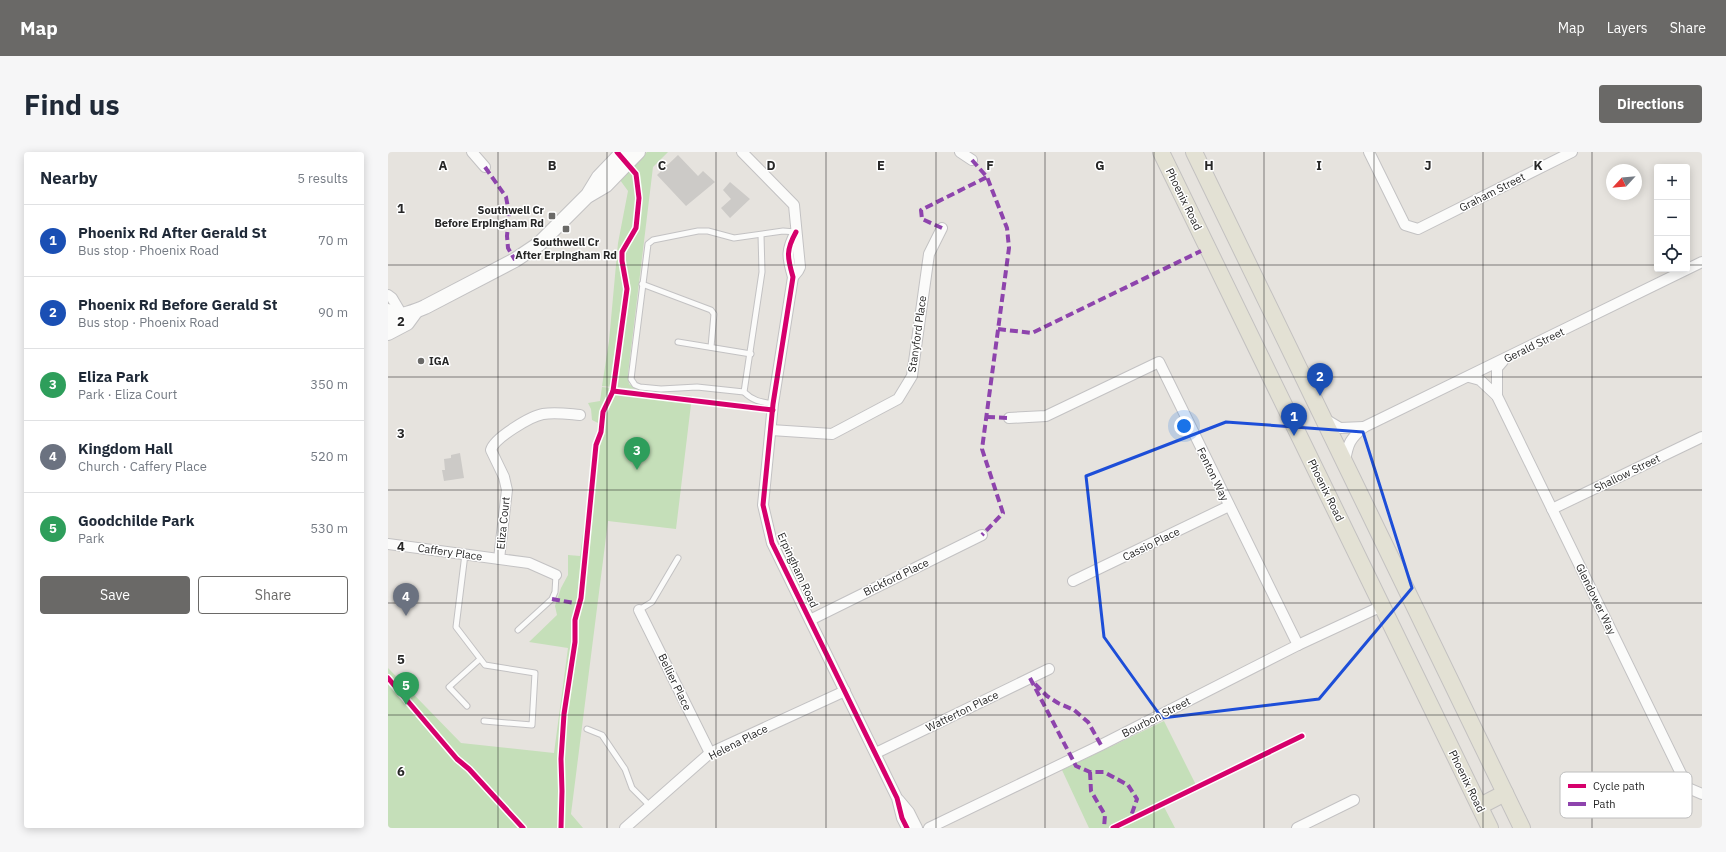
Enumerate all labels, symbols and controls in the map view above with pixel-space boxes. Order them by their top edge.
text: Map [20,16,58,40]
text: Map [1558,19,1585,37]
text: Layers [1607,19,1648,37]
text: Share [1670,19,1706,37]
button: Directions [1599,85,1702,123]
text: Find us [24,86,120,123]
text: A [439,157,448,174]
text: B [548,157,557,174]
text: C [658,157,667,174]
text: D [766,157,776,174]
text: E [877,157,885,174]
text: F [986,157,994,174]
text: G [1095,157,1105,174]
text: H [1204,157,1214,174]
text: I [1316,157,1322,174]
text: J [1424,157,1432,174]
text: K [1533,157,1543,174]
north arrow [1606,164,1642,200]
map controls [1654,164,1690,272]
button: + [1654,164,1690,200]
street label: Phoenix Road [1163,166,1205,232]
text: Nearby [40,167,98,189]
street label: Graham Street [1457,169,1527,215]
text: 5 results [297,170,348,187]
text: 1 [397,200,405,217]
button: − [1654,200,1690,236]
place label: Southwell Cr Before Erpingham Rd [434,203,545,230]
marker: Southwell Cr Before Erpingham Rd [547,211,557,221]
text: Phoenix Rd After Gerald St [78,223,267,242]
marker: Southwell Cr After Erpingham Rd [561,224,571,234]
text: 1 [49,232,57,249]
text: 70 m [318,232,348,249]
place label: Southwell Cr After Erpingham Rd [515,235,617,262]
button: locate [1654,236,1690,272]
text: Bus stop · Phoenix Road [78,242,219,259]
text: Phoenix Rd Before Gerald St [78,295,277,314]
street label: Stanyford Place [905,295,929,373]
text: 2 [49,304,57,321]
text: 90 m [318,304,348,321]
text: 2 [397,313,405,330]
text: Bus stop · Phoenix Road [78,314,219,331]
street label: Gerald Street [1501,324,1567,366]
place label: IGA [429,354,450,368]
marker: IGA [416,356,426,366]
pin: 2 [1307,363,1333,396]
text: Eliza Park [78,367,149,386]
text: 3 [49,376,57,393]
text: 350 m [310,376,348,393]
text: Park · Eliza Court [78,386,177,403]
pin: 1 [1281,403,1307,436]
your location [1174,416,1194,436]
text: 3 [397,425,405,442]
pin: 3 [624,437,650,470]
text: Kingdom Hall [78,439,173,458]
street label: Fenton Way [1194,445,1232,504]
text: 4 [49,448,57,465]
text: 520 m [310,448,348,465]
street label: Shallow Street [1592,451,1662,495]
street label: Phoenix Road [1305,457,1347,523]
text: Church · Caffery Place [78,458,207,475]
street label: Eliza Court [493,496,513,550]
text: Goodchilde Park [78,511,194,530]
text: 5 [49,520,57,537]
text: 530 m [310,520,348,537]
street label: Cassio Place [1120,524,1182,564]
text: Park [78,530,104,547]
street label: Erpingham Road [774,530,822,610]
text: 4 [397,538,405,555]
street label: Caffery Place [417,541,483,563]
street label: Bickford Place [861,555,931,599]
street label: Glendower Way [1573,561,1619,637]
button: Save [40,576,190,614]
button: Share [198,576,348,614]
pin: 4 [393,583,419,616]
text: 5 [397,651,405,668]
street label: Bellier Place [655,651,695,713]
pin: 5 [393,672,419,705]
street label: Watterton Place [923,687,1001,735]
street label: Bourbon Street [1119,694,1193,740]
street label: Helena Place [706,721,770,763]
street label: Phoenix Road [1446,748,1488,814]
text: 6 [397,763,405,780]
legend [1560,772,1692,818]
text: Cycle path [1593,779,1645,793]
text: Path [1593,797,1616,811]

